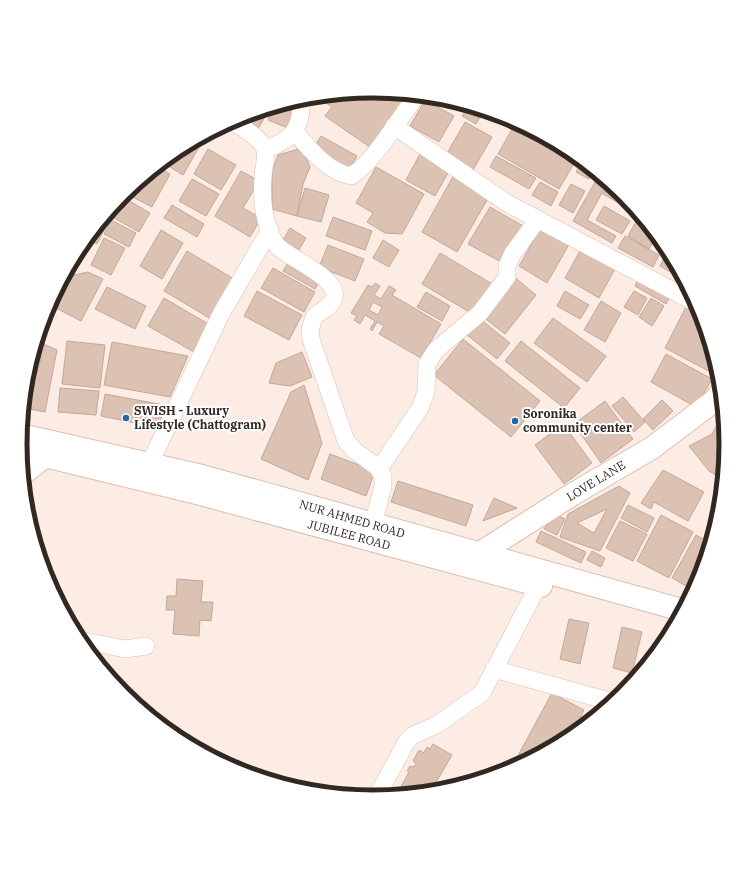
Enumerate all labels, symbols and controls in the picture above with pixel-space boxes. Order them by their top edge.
place label: SWISH - Luxury Lifestyle (Chattogram) [134,403,266,432]
place label: Soronika community center [523,406,632,435]
marker: SWISH - Luxury Lifestyle (Chattogram) [121,413,131,423]
marker: Soronika community center [510,416,520,426]
street label: LOVE LANE [563,457,628,504]
street label: NUR AHMED ROAD [298,496,407,541]
street label: JUBILEE ROAD [306,516,392,553]

